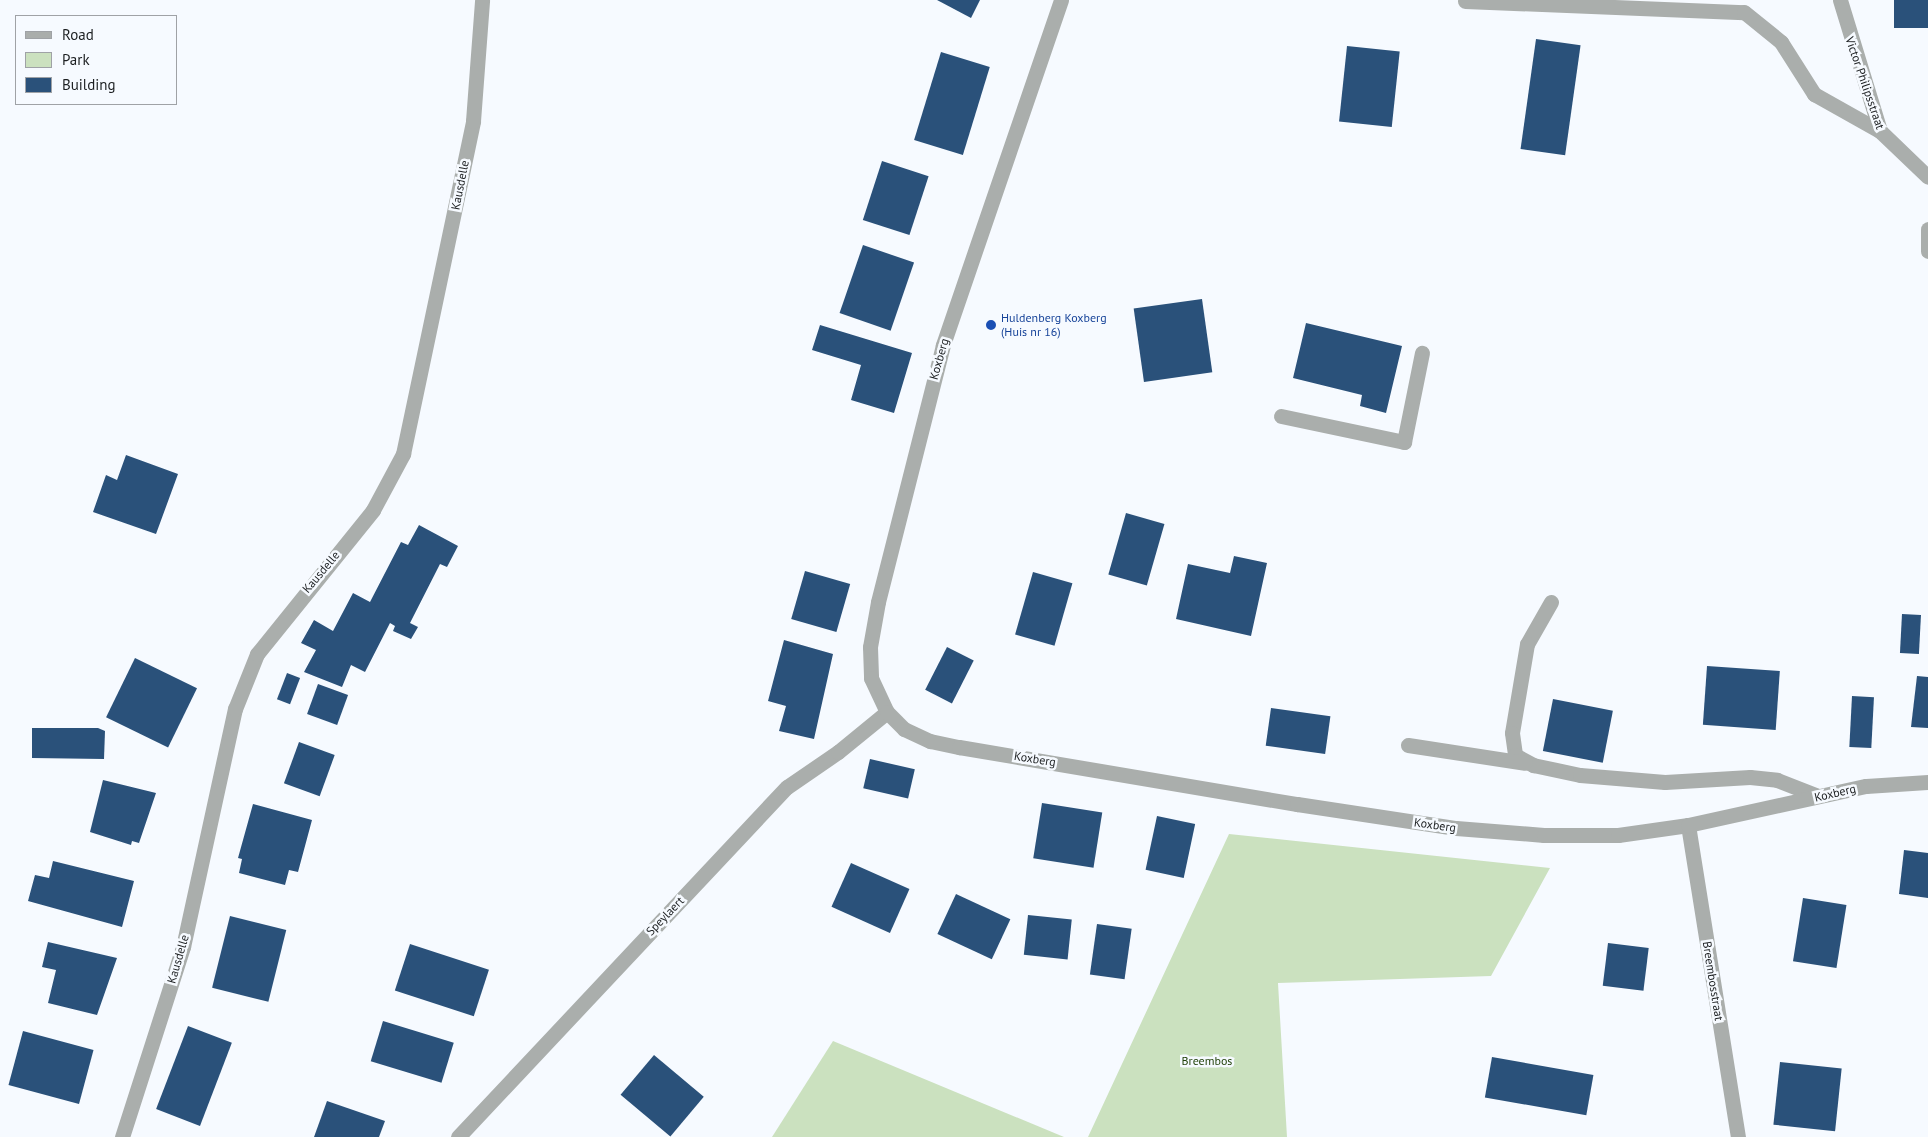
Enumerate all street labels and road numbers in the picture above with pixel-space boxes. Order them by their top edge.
street label: Victor Philipsstraat [1842,35,1888,131]
street label: Kausdelle [448,159,472,211]
street label: Koxberg [926,337,952,381]
street label: Kausdelle [299,548,343,596]
street label: Koxberg [1013,749,1057,769]
street label: Koxberg [1813,781,1857,805]
street label: Koxberg [1413,815,1457,835]
street label: Speylaert [643,894,687,938]
street label: Kausdelle [164,933,192,985]
street label: Breembosstraat [1700,940,1726,1022]

